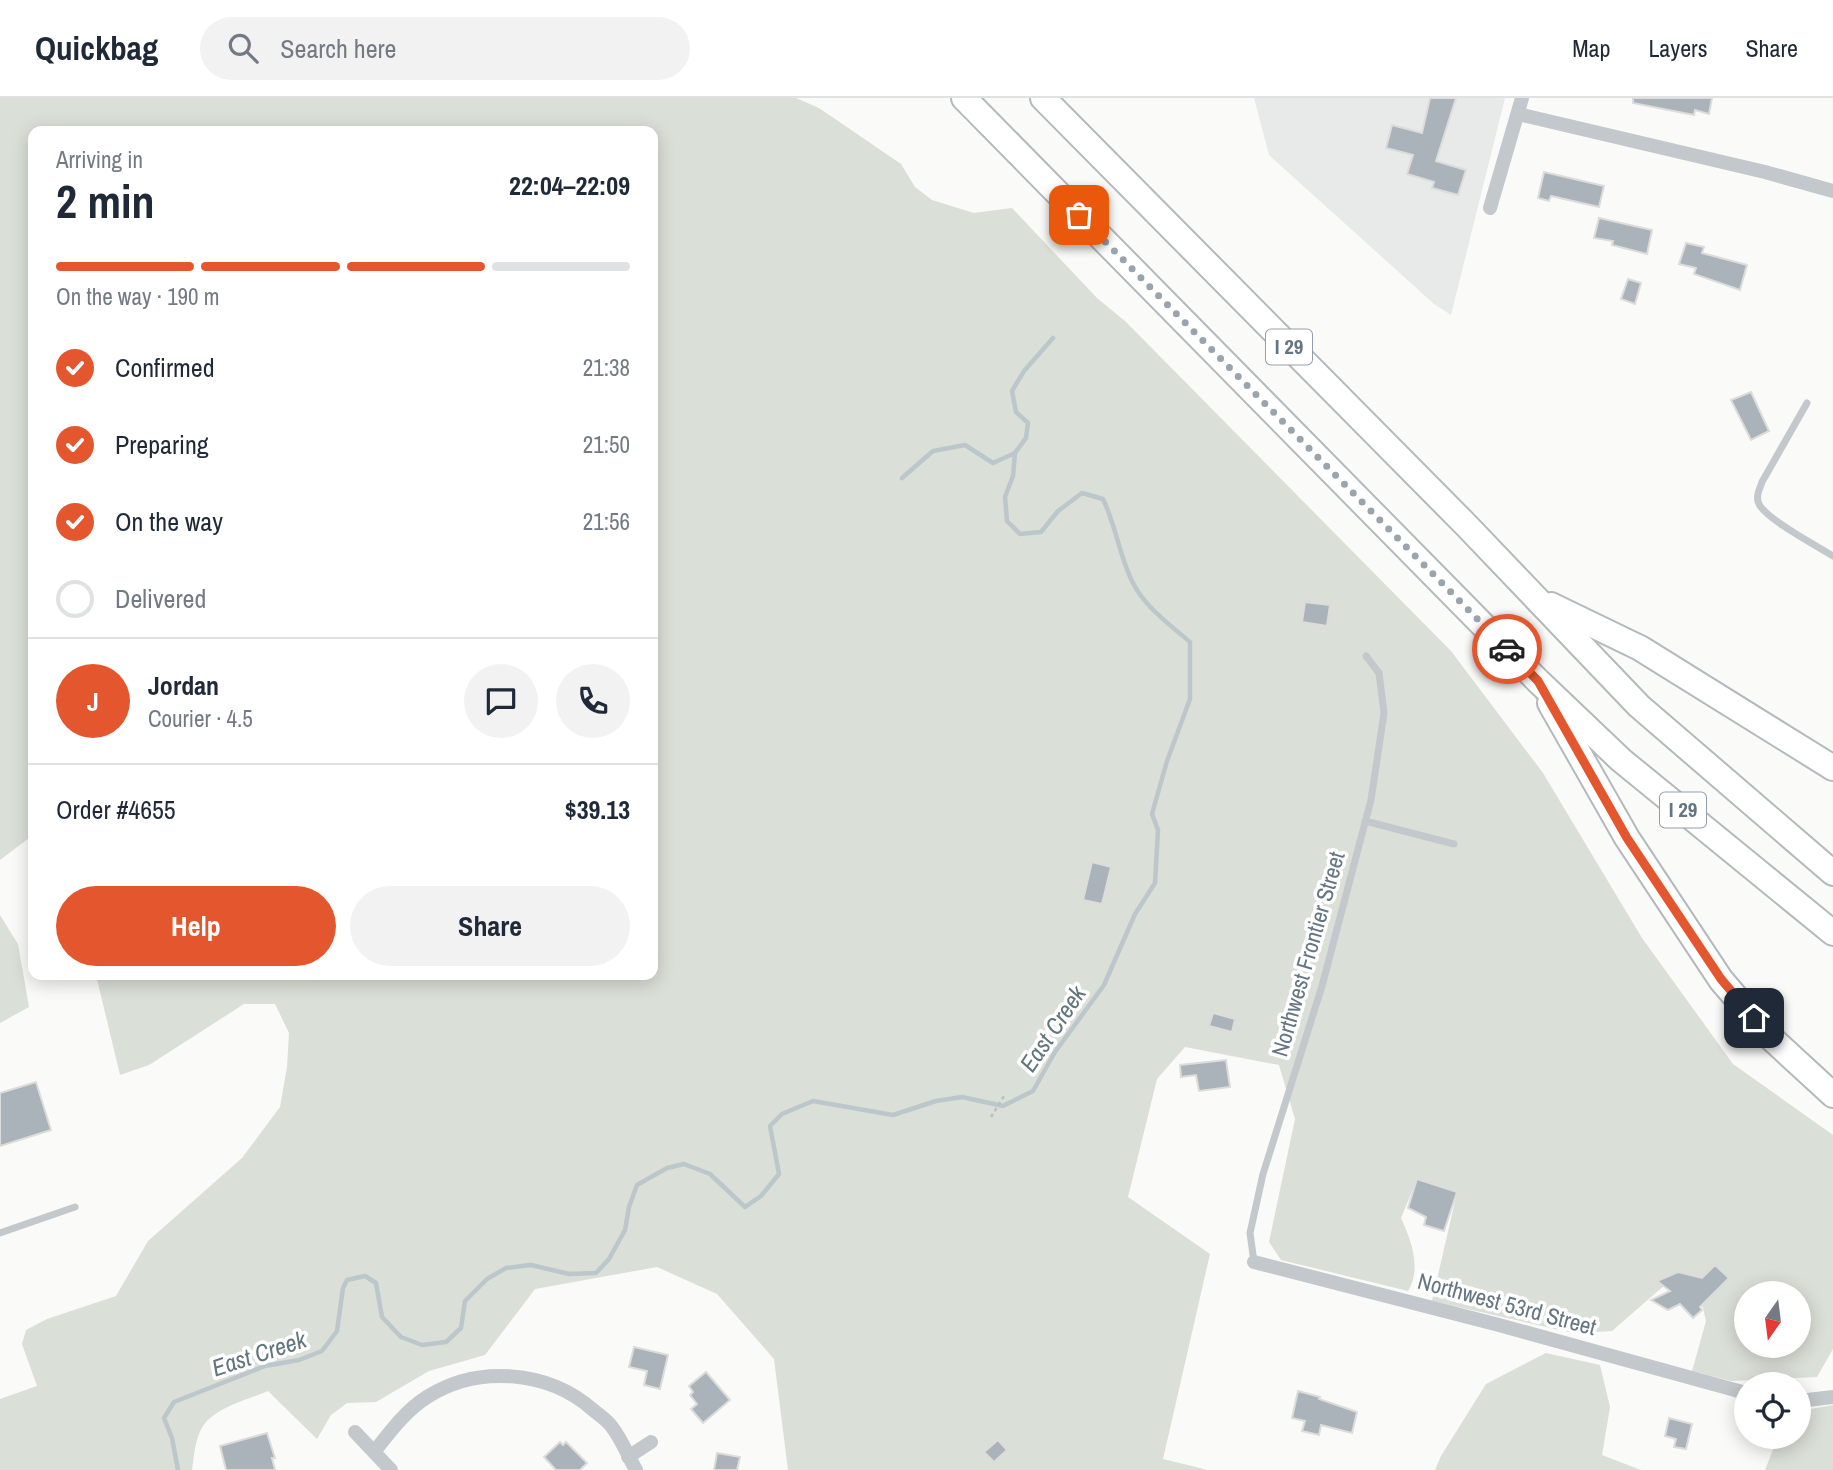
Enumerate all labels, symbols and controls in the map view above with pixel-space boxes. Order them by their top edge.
search box [200,17,690,80]
text: Quickbag [35,26,158,70]
icon: search [224,29,262,67]
text: Search here [280,31,396,66]
text: Map [1572,32,1610,64]
text: Layers [1648,32,1707,64]
text: Share [1745,32,1798,64]
text: Arriving in [56,144,143,175]
text: 22:04–22:09 [509,168,630,203]
text: 2 min [56,170,155,232]
pin [1049,185,1109,245]
icon: bag [1060,196,1098,234]
text: On the way · 190 m [56,281,220,312]
road number: I 29 [1266,330,1312,364]
icon: check [56,349,94,387]
text: Confirmed [115,350,215,385]
text: 21:38 [583,352,630,383]
icon: check [56,426,94,464]
text: Preparing [115,427,209,462]
text: 21:50 [583,429,630,460]
icon: check [56,503,94,541]
text: On the way [115,504,223,539]
text: 21:56 [583,506,630,537]
text: Delivered [115,581,206,616]
courier [1472,614,1542,684]
icon: car [1488,630,1526,668]
button: chat [464,664,538,738]
button: phone [556,664,630,738]
text: Jordan [148,668,219,703]
text: J [87,684,99,719]
text: Courier · 4.5 [148,703,253,734]
text: Order #4655 [56,792,176,827]
text: $39.13 [565,792,630,827]
road number: I 29 [1660,792,1706,828]
street label: Northwest Frontier Street [1263,848,1352,1060]
button: Help [56,886,336,966]
button: Share [350,886,630,966]
water label: East Creek [1012,978,1093,1078]
pin [1724,988,1784,1048]
icon: home [1735,999,1773,1037]
street label: Northwest 53rd Street [1415,1265,1600,1342]
north arrow [1734,1281,1811,1358]
map controls [1734,1281,1811,1449]
water label: East Creek [207,1322,311,1383]
button: locate [1734,1372,1811,1449]

